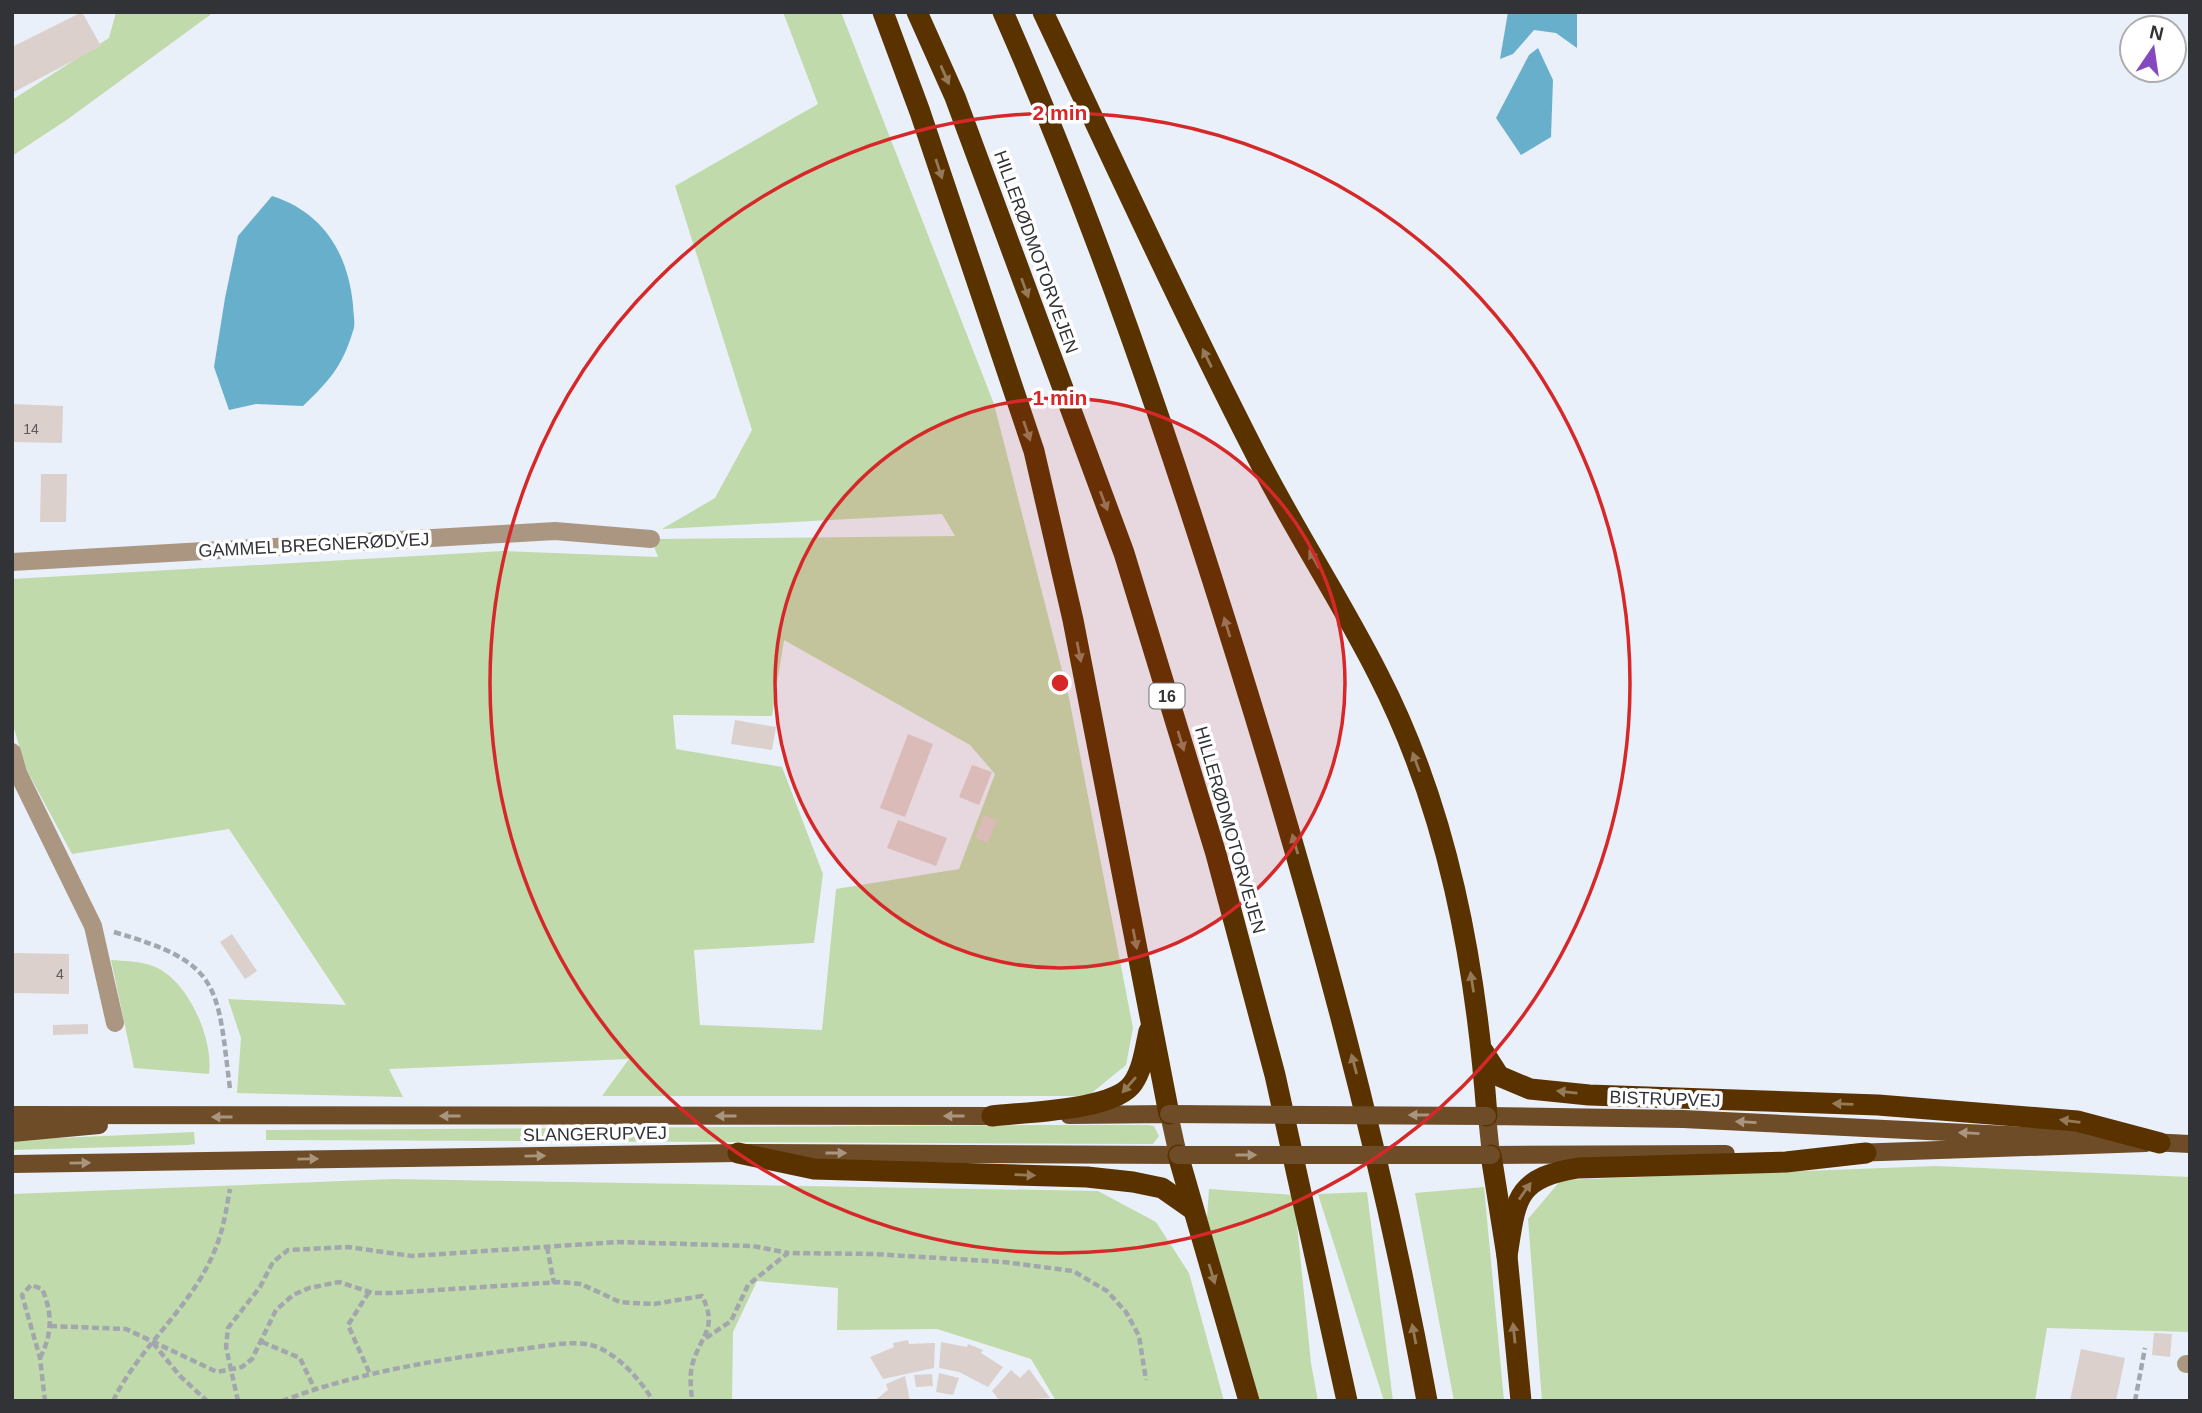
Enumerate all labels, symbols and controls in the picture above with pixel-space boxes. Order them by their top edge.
north arrow [2118,14,2188,84]
text: N [2148,21,2166,45]
one-way arrow [939,65,951,85]
text: 2 min [1033,101,1087,124]
street label: HILLERØDMOTORVEJEN [990,148,1082,356]
one-way arrow [934,158,945,179]
one-way arrow [1019,277,1030,298]
one-way arrow [1202,348,1213,368]
text: 1 min [1033,386,1087,409]
one-way arrow [1022,420,1033,441]
house number: 14 [23,421,39,437]
one-way arrow [1099,490,1110,511]
street label: GAMMEL BREGNERØDVEJ [198,529,430,561]
one-way arrow [1308,549,1320,569]
one-way arrow [1222,616,1232,637]
one-way arrow [1074,641,1085,663]
centre of rings [1048,671,1072,695]
road number: 16 [1150,684,1184,708]
street label: HILLERØDMOTORVEJEN [1191,724,1269,936]
one-way arrow [1176,731,1187,752]
one-way arrow [1411,751,1422,772]
one-way arrow [1289,833,1299,854]
one-way arrow [1130,928,1141,950]
house number: 4 [56,966,64,982]
one-way arrow [1466,971,1477,993]
one-way arrow [1348,1053,1359,1075]
one-way arrow [1121,1076,1137,1094]
one-way arrow [1556,1087,1578,1098]
street label: BISTRUPVEJ [1609,1087,1721,1111]
one-way arrow [1832,1098,1854,1109]
one-way arrow [1408,1109,1430,1121]
one-way arrow [438,1110,460,1122]
one-way arrow [715,1110,737,1122]
one-way arrow [942,1110,964,1122]
one-way arrow [211,1111,233,1123]
one-way arrow [2059,1115,2081,1126]
one-way arrow [1735,1117,1757,1128]
street label: SLANGERUPVEJ [523,1123,667,1145]
one-way arrow [1958,1128,1980,1139]
one-way arrow [826,1147,848,1159]
one-way arrow [1235,1149,1257,1161]
one-way arrow [525,1150,547,1162]
one-way arrow [297,1153,319,1165]
one-way arrow [70,1157,92,1168]
one-way arrow [1014,1170,1036,1181]
one-way arrow [1518,1182,1532,1200]
one-way arrow [1207,1264,1217,1285]
one-way arrow [1509,1322,1520,1344]
one-way arrow [1409,1323,1420,1345]

